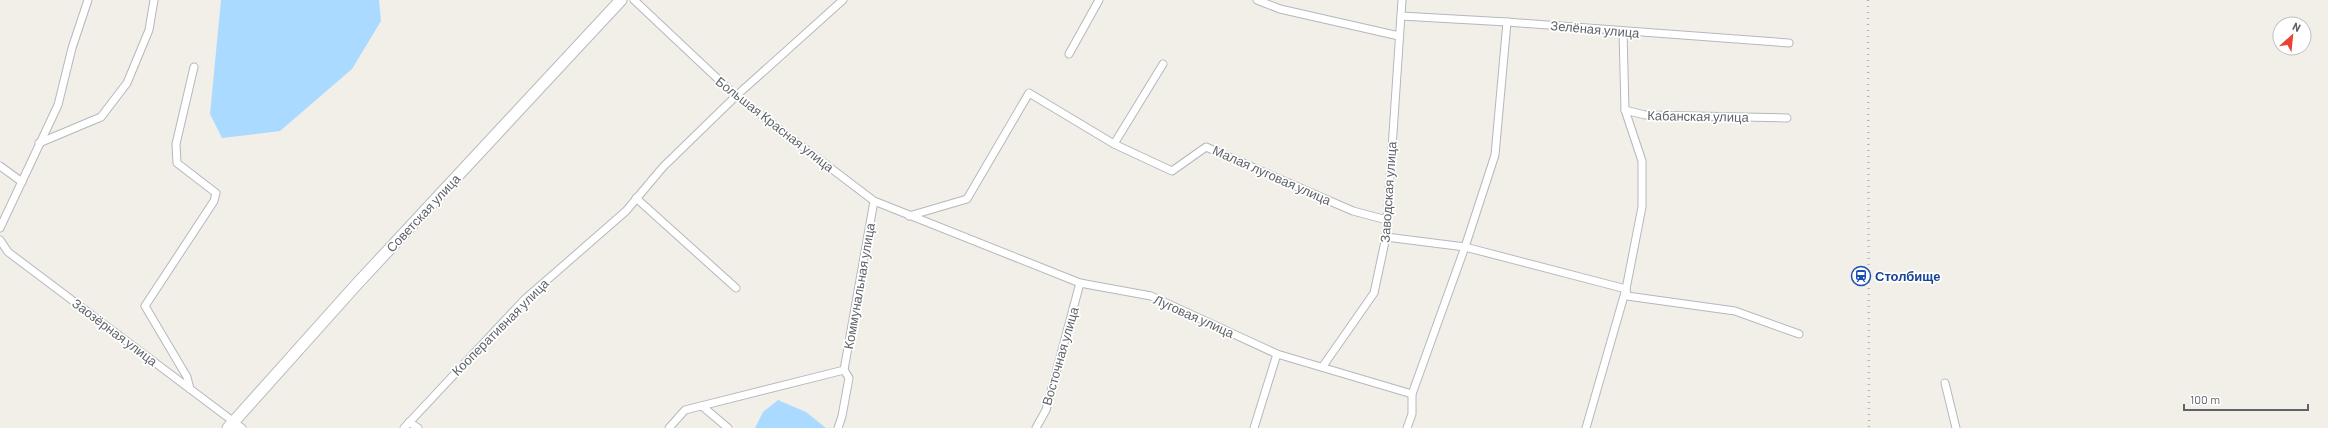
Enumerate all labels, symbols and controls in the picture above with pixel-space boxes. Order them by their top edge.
north arrow [2272,16,2312,56]
street label: Зелёная улица [1550,17,1641,41]
text: N [2291,19,2303,34]
street label: Большая Красная улица [713,73,838,176]
street label: Кабанская улица [1647,107,1750,125]
street label: Заводская улица [1376,140,1400,243]
street label: Малая луговая улица [1210,142,1334,209]
street label: Советская улица [383,170,464,255]
street label: Коммунальная улица [840,221,878,350]
station icon: Столбище [1850,265,1872,287]
place label: Столбище [1875,268,1941,284]
street label: Кооперативная улица [448,275,552,379]
street label: Луговая улица [1151,291,1237,341]
street label: Заозёрная улица [69,295,161,370]
street label: Восточная улица [1038,304,1082,407]
scale bar [2184,386,2308,412]
text: 100 m [2190,392,2220,406]

